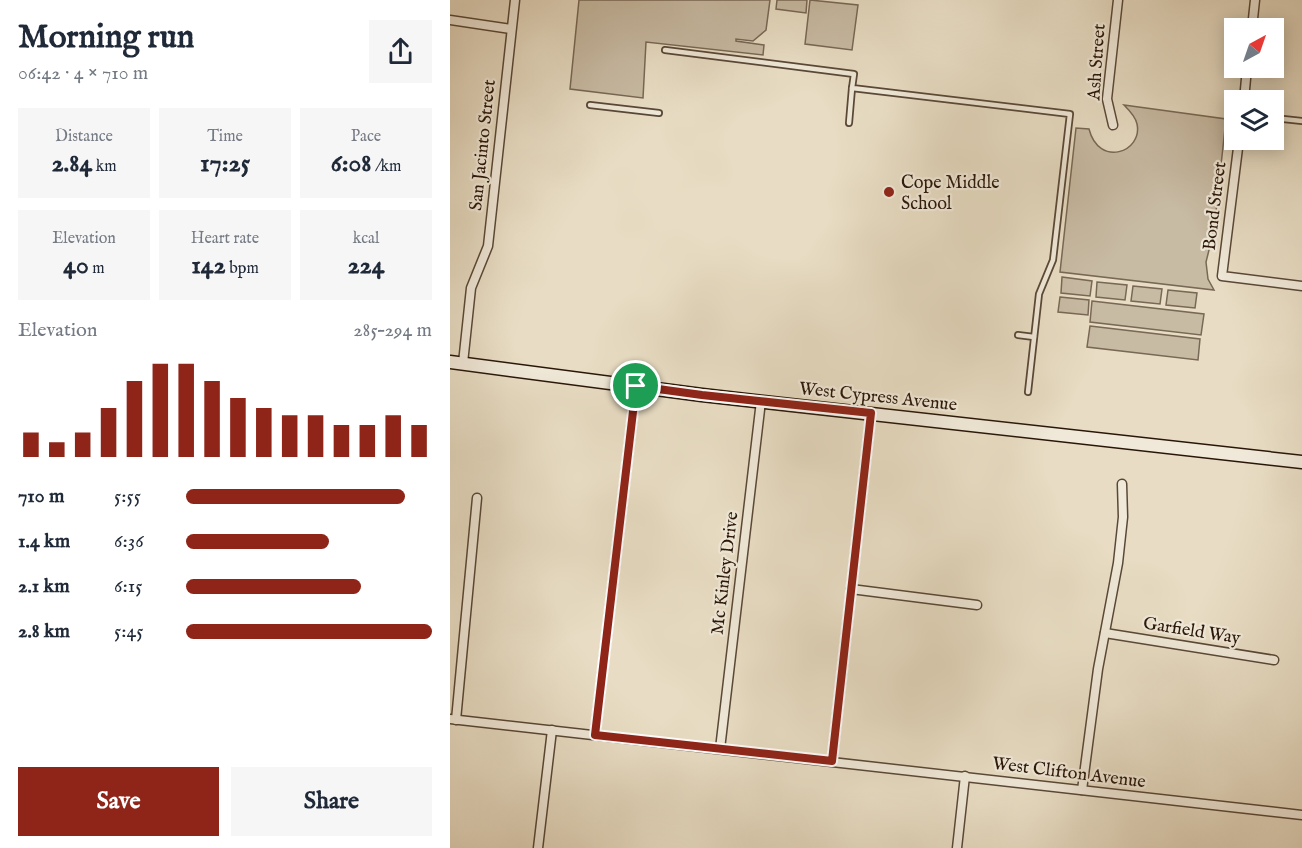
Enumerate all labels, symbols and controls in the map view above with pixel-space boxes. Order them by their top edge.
text: Morning run [18,17,194,59]
north arrow [1224,18,1284,78]
map controls [1224,18,1284,150]
button: share [369,20,432,83]
street label: Ash Street [1083,23,1112,102]
text: 06:42 · 4 × 710 m [18,61,148,86]
street label: San Jacinto Street [465,78,502,212]
button: layers [1224,90,1284,150]
text: Distance [55,127,113,147]
text: Time [207,127,243,147]
text: Pace [351,127,381,147]
text: 2.84 [51,147,92,180]
text: 17:25 [200,147,250,180]
text: 6:08 [331,147,371,180]
text: km [92,157,117,177]
text: /km [371,157,401,177]
street label: Bond Street [1199,160,1232,252]
place label: Cope Middle School [901,172,999,216]
marker: Cope Middle School [882,185,896,199]
text: Elevation [52,229,116,249]
text: Heart rate [191,229,259,249]
text: kcal [353,229,379,249]
text: 40 [63,249,89,282]
text: 142 [191,249,226,282]
text: 224 [347,249,385,282]
text: m [89,259,105,279]
text: bpm [226,259,259,279]
text: Elevation [18,318,97,343]
text: 285–294 m [353,318,432,343]
pin [610,360,661,411]
icon: arrive [619,369,652,402]
street label: West Cypress Avenue [798,378,958,417]
text: 710 m [18,484,64,509]
text: 5:55 [114,484,141,509]
street label: Mc Kinley Drive [707,510,744,636]
text: 1.4 km [18,529,70,554]
text: 6:36 [114,529,144,554]
text: 2.1 km [18,574,70,599]
text: 6:15 [114,574,142,599]
street label: Garfield Way [1141,612,1242,651]
text: 2.8 km [18,619,70,644]
text: 5:45 [114,619,144,644]
street label: West Clifton Avenue [991,753,1147,794]
button: Save [18,767,219,836]
button: Share [231,767,432,836]

